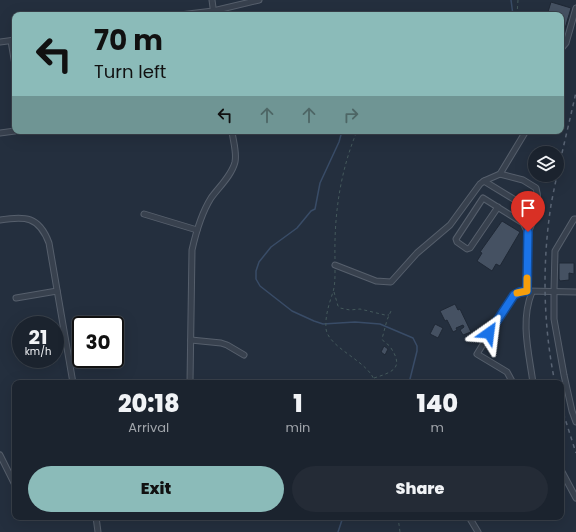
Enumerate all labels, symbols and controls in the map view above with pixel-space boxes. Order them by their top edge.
text: 70 m [94,21,163,60]
icon: left [28,28,80,80]
text: Turn left [94,59,166,84]
icon: left [214,104,236,126]
icon: ahead [256,104,278,126]
icon: ahead [298,104,320,126]
icon: right [340,104,362,126]
map controls [528,146,564,182]
button: layers [528,146,564,182]
pin [511,191,545,232]
icon: arrive [517,197,539,219]
position arrow [468,312,510,354]
speed limit sign: 30 [72,316,124,368]
text: 21 [29,323,47,351]
text: km/h [25,344,51,359]
text: 20:18 [118,387,180,420]
text: 1 [293,387,303,420]
text: 140 [416,387,458,420]
text: Arrival [128,418,169,437]
text: min [286,418,310,437]
text: m [431,418,444,437]
button: Exit [28,466,284,512]
button: Share [292,466,548,512]

